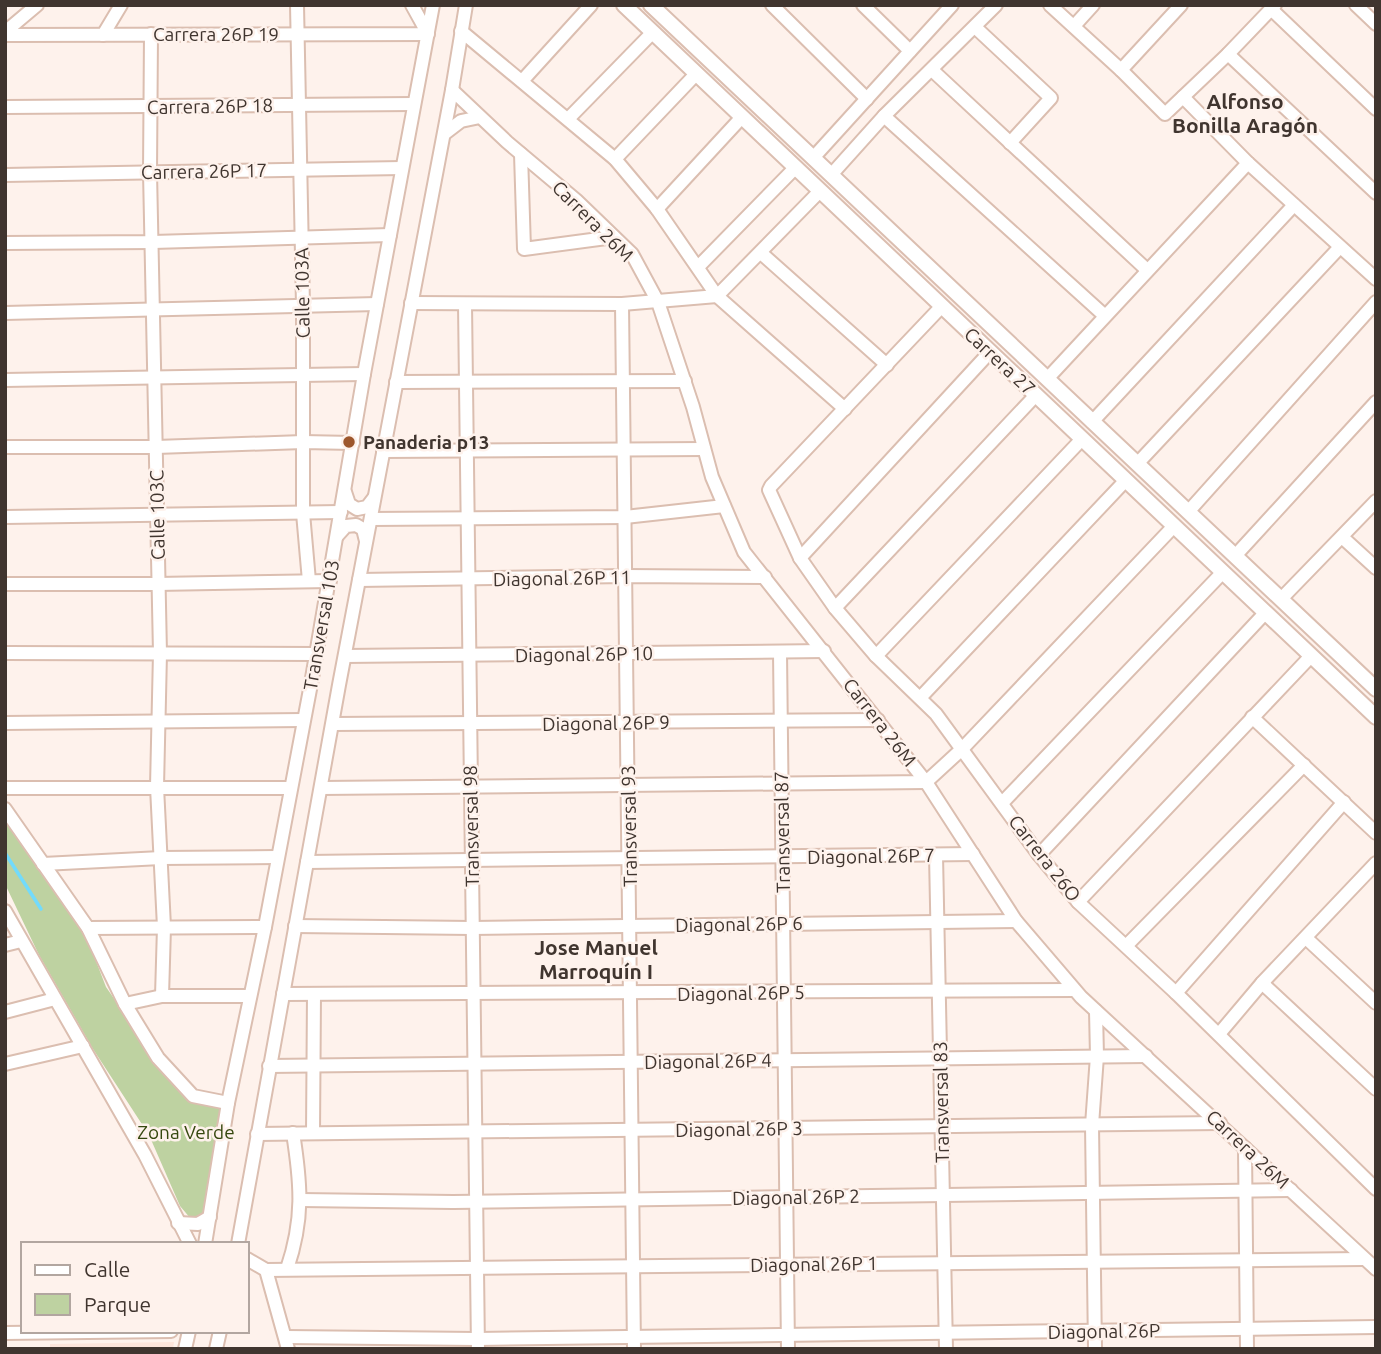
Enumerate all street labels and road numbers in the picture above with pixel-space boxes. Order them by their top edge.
street label: Carrera 26P 19 [153,23,279,45]
street label: Carrera 26P 18 [147,94,273,118]
street label: Carrera 26P 17 [141,159,267,183]
street label: Carrera 26M [548,176,638,266]
street label: Calle 103A [290,247,314,339]
street label: Carrera 27 [960,323,1040,399]
street label: Calle 103C [145,469,169,560]
street label: Transversal 103 [299,558,343,692]
street label: Diagonal 26P 11 [493,566,631,590]
street label: Diagonal 26P 10 [515,642,653,666]
street label: Carrera 26M [839,674,921,770]
street label: Diagonal 26P 9 [542,711,670,735]
street label: Transversal 98 [459,765,483,887]
street label: Transversal 93 [617,765,641,887]
street label: Transversal 87 [770,771,794,893]
street label: Carrera 26O [1004,810,1086,906]
street label: Diagonal 26P 7 [807,844,935,868]
street label: Diagonal 26P 6 [675,912,803,936]
street label: Diagonal 26P 5 [677,981,805,1005]
street label: Transversal 83 [929,1041,953,1163]
street label: Diagonal 26P 4 [644,1049,772,1073]
street label: Carrera 26M [1202,1105,1294,1193]
street label: Diagonal 26P 3 [675,1117,803,1141]
street label: Diagonal 26P 2 [732,1185,860,1209]
street label: Diagonal 26P 1 [750,1252,878,1276]
street label: Diagonal 26P [1048,1319,1160,1343]

